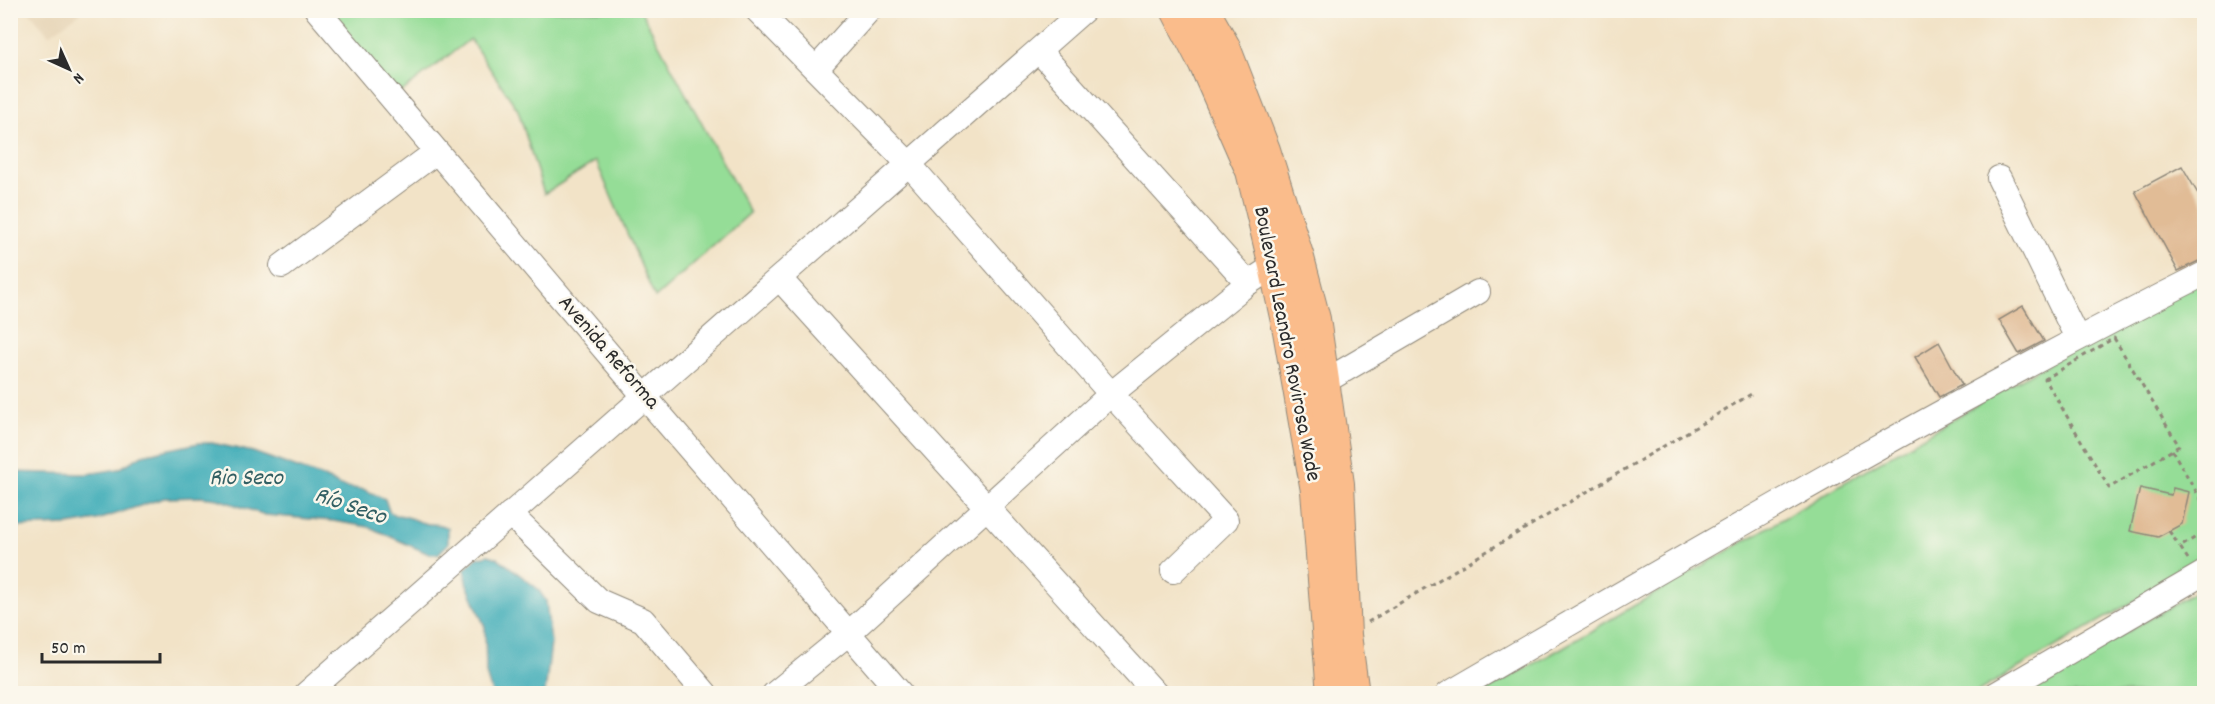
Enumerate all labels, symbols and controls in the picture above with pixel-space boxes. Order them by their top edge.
north arrow [39,39,99,99]
text: N [67,67,89,89]
street label: Boulevard Leandro Rovirosa Wade [1244,204,1328,484]
street label: Avenida Reforma [550,289,667,417]
water label: Rio Seco [209,462,284,496]
water label: Río Seco [310,479,392,536]
scale bar [42,626,160,664]
text: 50 m [51,637,86,662]

